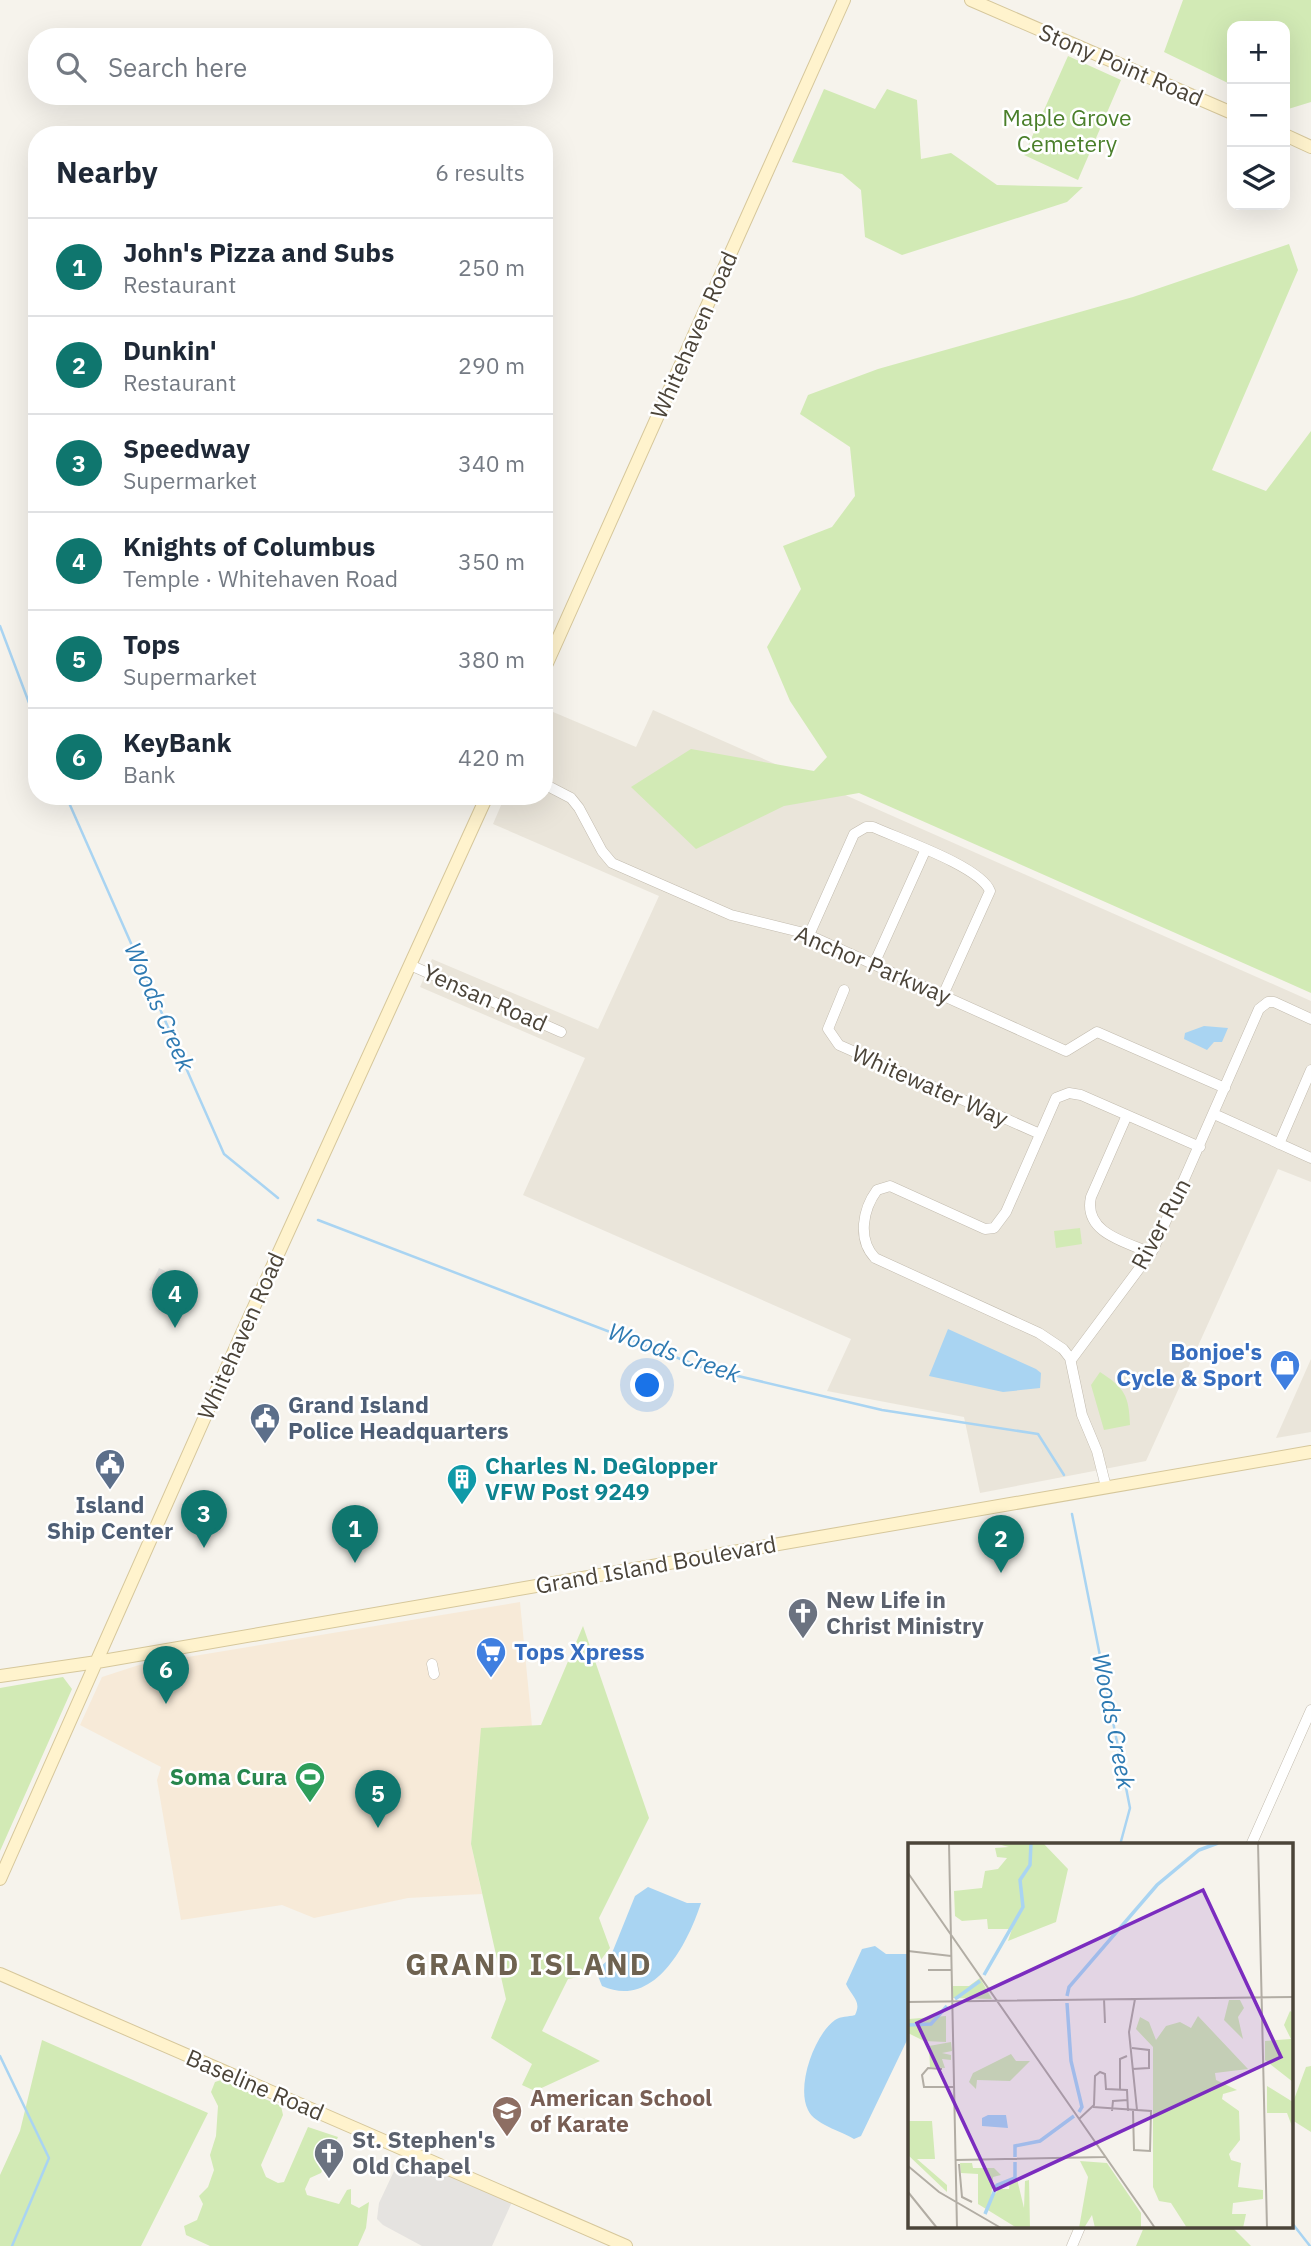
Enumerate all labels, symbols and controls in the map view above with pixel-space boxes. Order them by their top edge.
street label: Stony Point Road [1035,16,1208,112]
map controls [1227,21,1290,210]
button: + [1227,21,1290,84]
search box [28,28,553,105]
icon: search [52,48,90,86]
text: Search here [108,50,247,84]
button: − [1227,84,1290,147]
park label: Maple Grove Cemetery [1002,102,1132,158]
button: layers [1227,147,1290,210]
text: Nearby [56,152,158,191]
text: 6 results [435,157,525,187]
text: John's Pizza and Subs [123,235,394,269]
street label: Whitehaven Road [643,246,743,423]
text: 1 [72,252,86,282]
text: 250 m [458,252,525,282]
text: Restaurant [123,269,236,299]
text: Dunkin' [123,333,217,367]
text: 2 [72,350,86,380]
text: 290 m [458,350,525,380]
text: Restaurant [123,367,236,397]
text: Speedway [123,431,250,465]
text: 3 [72,448,86,478]
text: 340 m [458,448,525,478]
text: Supermarket [123,465,257,495]
text: Knights of Columbus [123,529,375,563]
text: 4 [72,546,86,576]
text: 350 m [458,546,525,576]
text: Temple · Whitehaven Road [123,563,398,593]
text: Tops [123,627,180,661]
text: 5 [72,644,86,674]
text: 380 m [458,644,525,674]
text: Supermarket [123,661,257,691]
text: KeyBank [123,725,231,759]
text: 6 [72,742,86,772]
text: 420 m [458,742,525,772]
text: Bank [123,759,176,789]
street label: Anchor Parkway [791,918,957,1011]
water label: Woods Creek [117,937,203,1077]
street label: Yensan Road [419,956,552,1038]
street label: Whitewater Way [848,1037,1014,1133]
street label: River Run [1124,1173,1197,1274]
street label: Whitehaven Road [190,1247,290,1424]
pin: 4 [152,1270,198,1328]
water label: Woods Creek [604,1315,745,1390]
place label: Bonjoe's Cycle & Sport [1116,1336,1262,1392]
shop icon: Bonjoe's Cycle & Sport [1268,1348,1302,1392]
your location [630,1368,664,1402]
place label: Grand Island Police Headquarters [288,1389,509,1445]
public building icon: Grand Island Police Headquarters [248,1401,282,1445]
public building icon: Island Ship Center [93,1447,127,1491]
place label: Charles N. DeGlopper VFW Post 9249 [485,1450,718,1506]
building icon: Charles N. DeGlopper VFW Post 9249 [445,1462,479,1506]
place label: Island Ship Center [47,1489,173,1545]
pin: 3 [181,1490,227,1548]
pin: 1 [332,1505,378,1563]
pin: 2 [978,1515,1024,1573]
street label: Grand Island Boulevard [533,1528,779,1600]
place label: New Life in Christ Ministry [826,1584,985,1640]
church icon: New Life in Christ Ministry [786,1596,820,1640]
supermarket icon: Tops Xpress [474,1635,508,1679]
place label: Tops Xpress [514,1636,645,1666]
pin: 6 [143,1646,189,1704]
water label: Woods Creek [1085,1650,1143,1792]
sports icon: Soma Cura [293,1760,327,1804]
place label: Soma Cura [170,1761,287,1791]
pin: 5 [355,1770,401,1828]
inset map [908,1843,1294,2228]
district label: GRAND ISLAND [405,1944,653,1983]
street label: Baseline Road [182,2042,329,2127]
place label: American School of Karate [530,2082,712,2138]
school or university icon: American School of Karate [490,2094,524,2138]
place label: St. Stephen's Old Chapel [352,2124,495,2180]
church icon: St. Stephen's Old Chapel [312,2136,346,2180]

